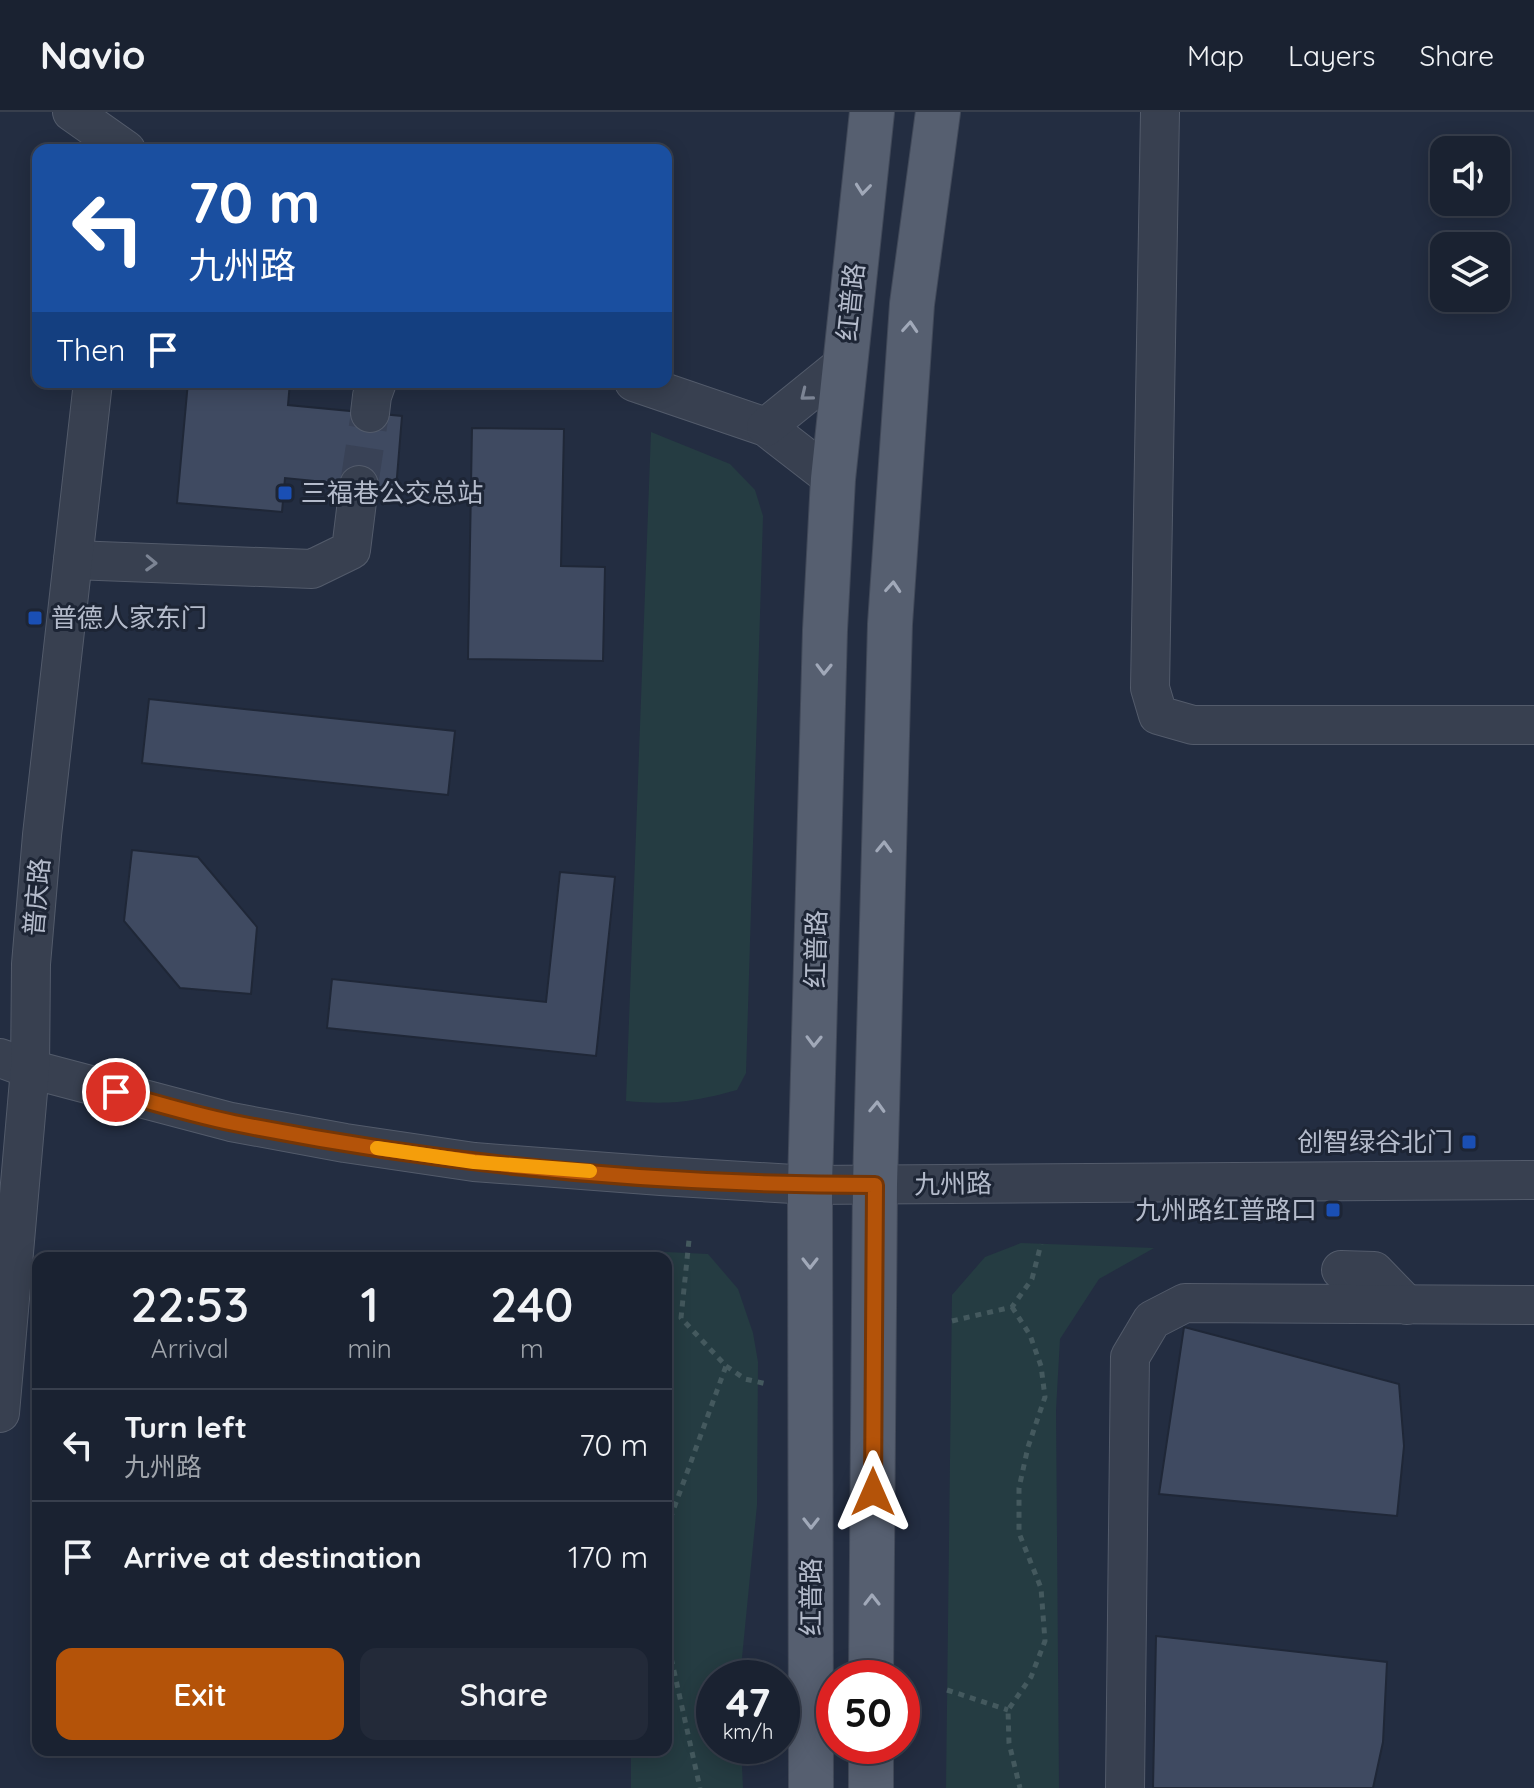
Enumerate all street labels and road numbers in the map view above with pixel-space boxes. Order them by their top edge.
street label: 红普路 [830,261,871,342]
street label: 普庆路 [17,857,56,937]
street label: 红普路 [798,910,833,988]
street label: 九州路 [914,1166,992,1201]
street label: 红普路 [794,1558,827,1636]

